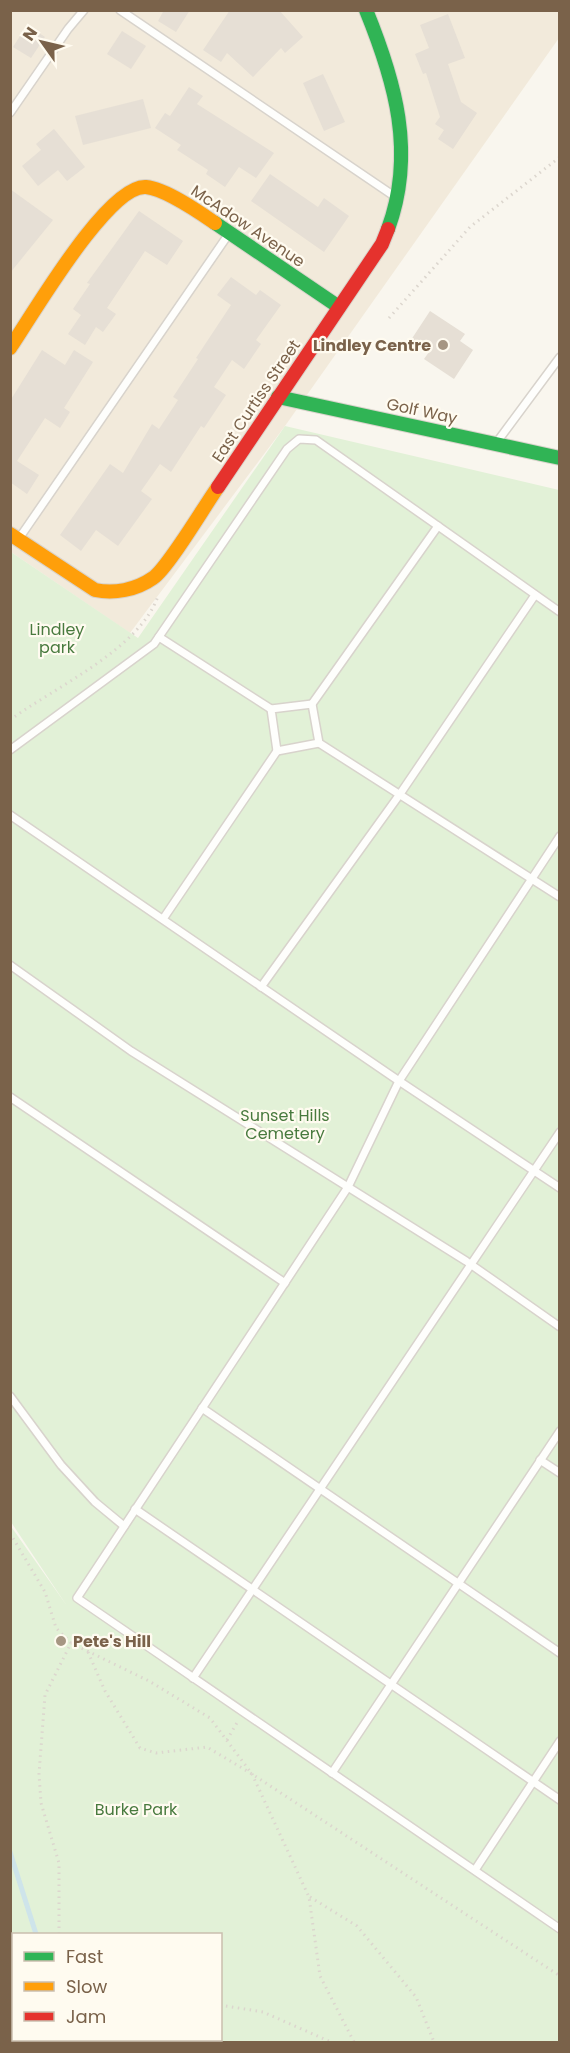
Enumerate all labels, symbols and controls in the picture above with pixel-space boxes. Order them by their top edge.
north arrow [12,12,72,72]
text: N [17,22,43,45]
street label: McAdow Avenue [187,179,310,273]
place label: Lindley Centre [313,334,431,357]
street label: East Curtiss Street [206,335,306,467]
marker: Lindley Centre [436,338,450,352]
street label: Golf Way [385,392,459,430]
park label: Lindley park [30,618,84,659]
park label: Sunset Hills Cemetery [240,1104,330,1145]
place label: Pete's Hill [73,1630,151,1653]
marker: Pete's Hill [54,1634,68,1648]
park label: Burke Park [95,1798,178,1821]
legend [12,1933,222,2041]
text: Fast [66,1944,103,1969]
text: Slow [66,1974,108,1999]
text: Jam [66,2004,106,2029]

